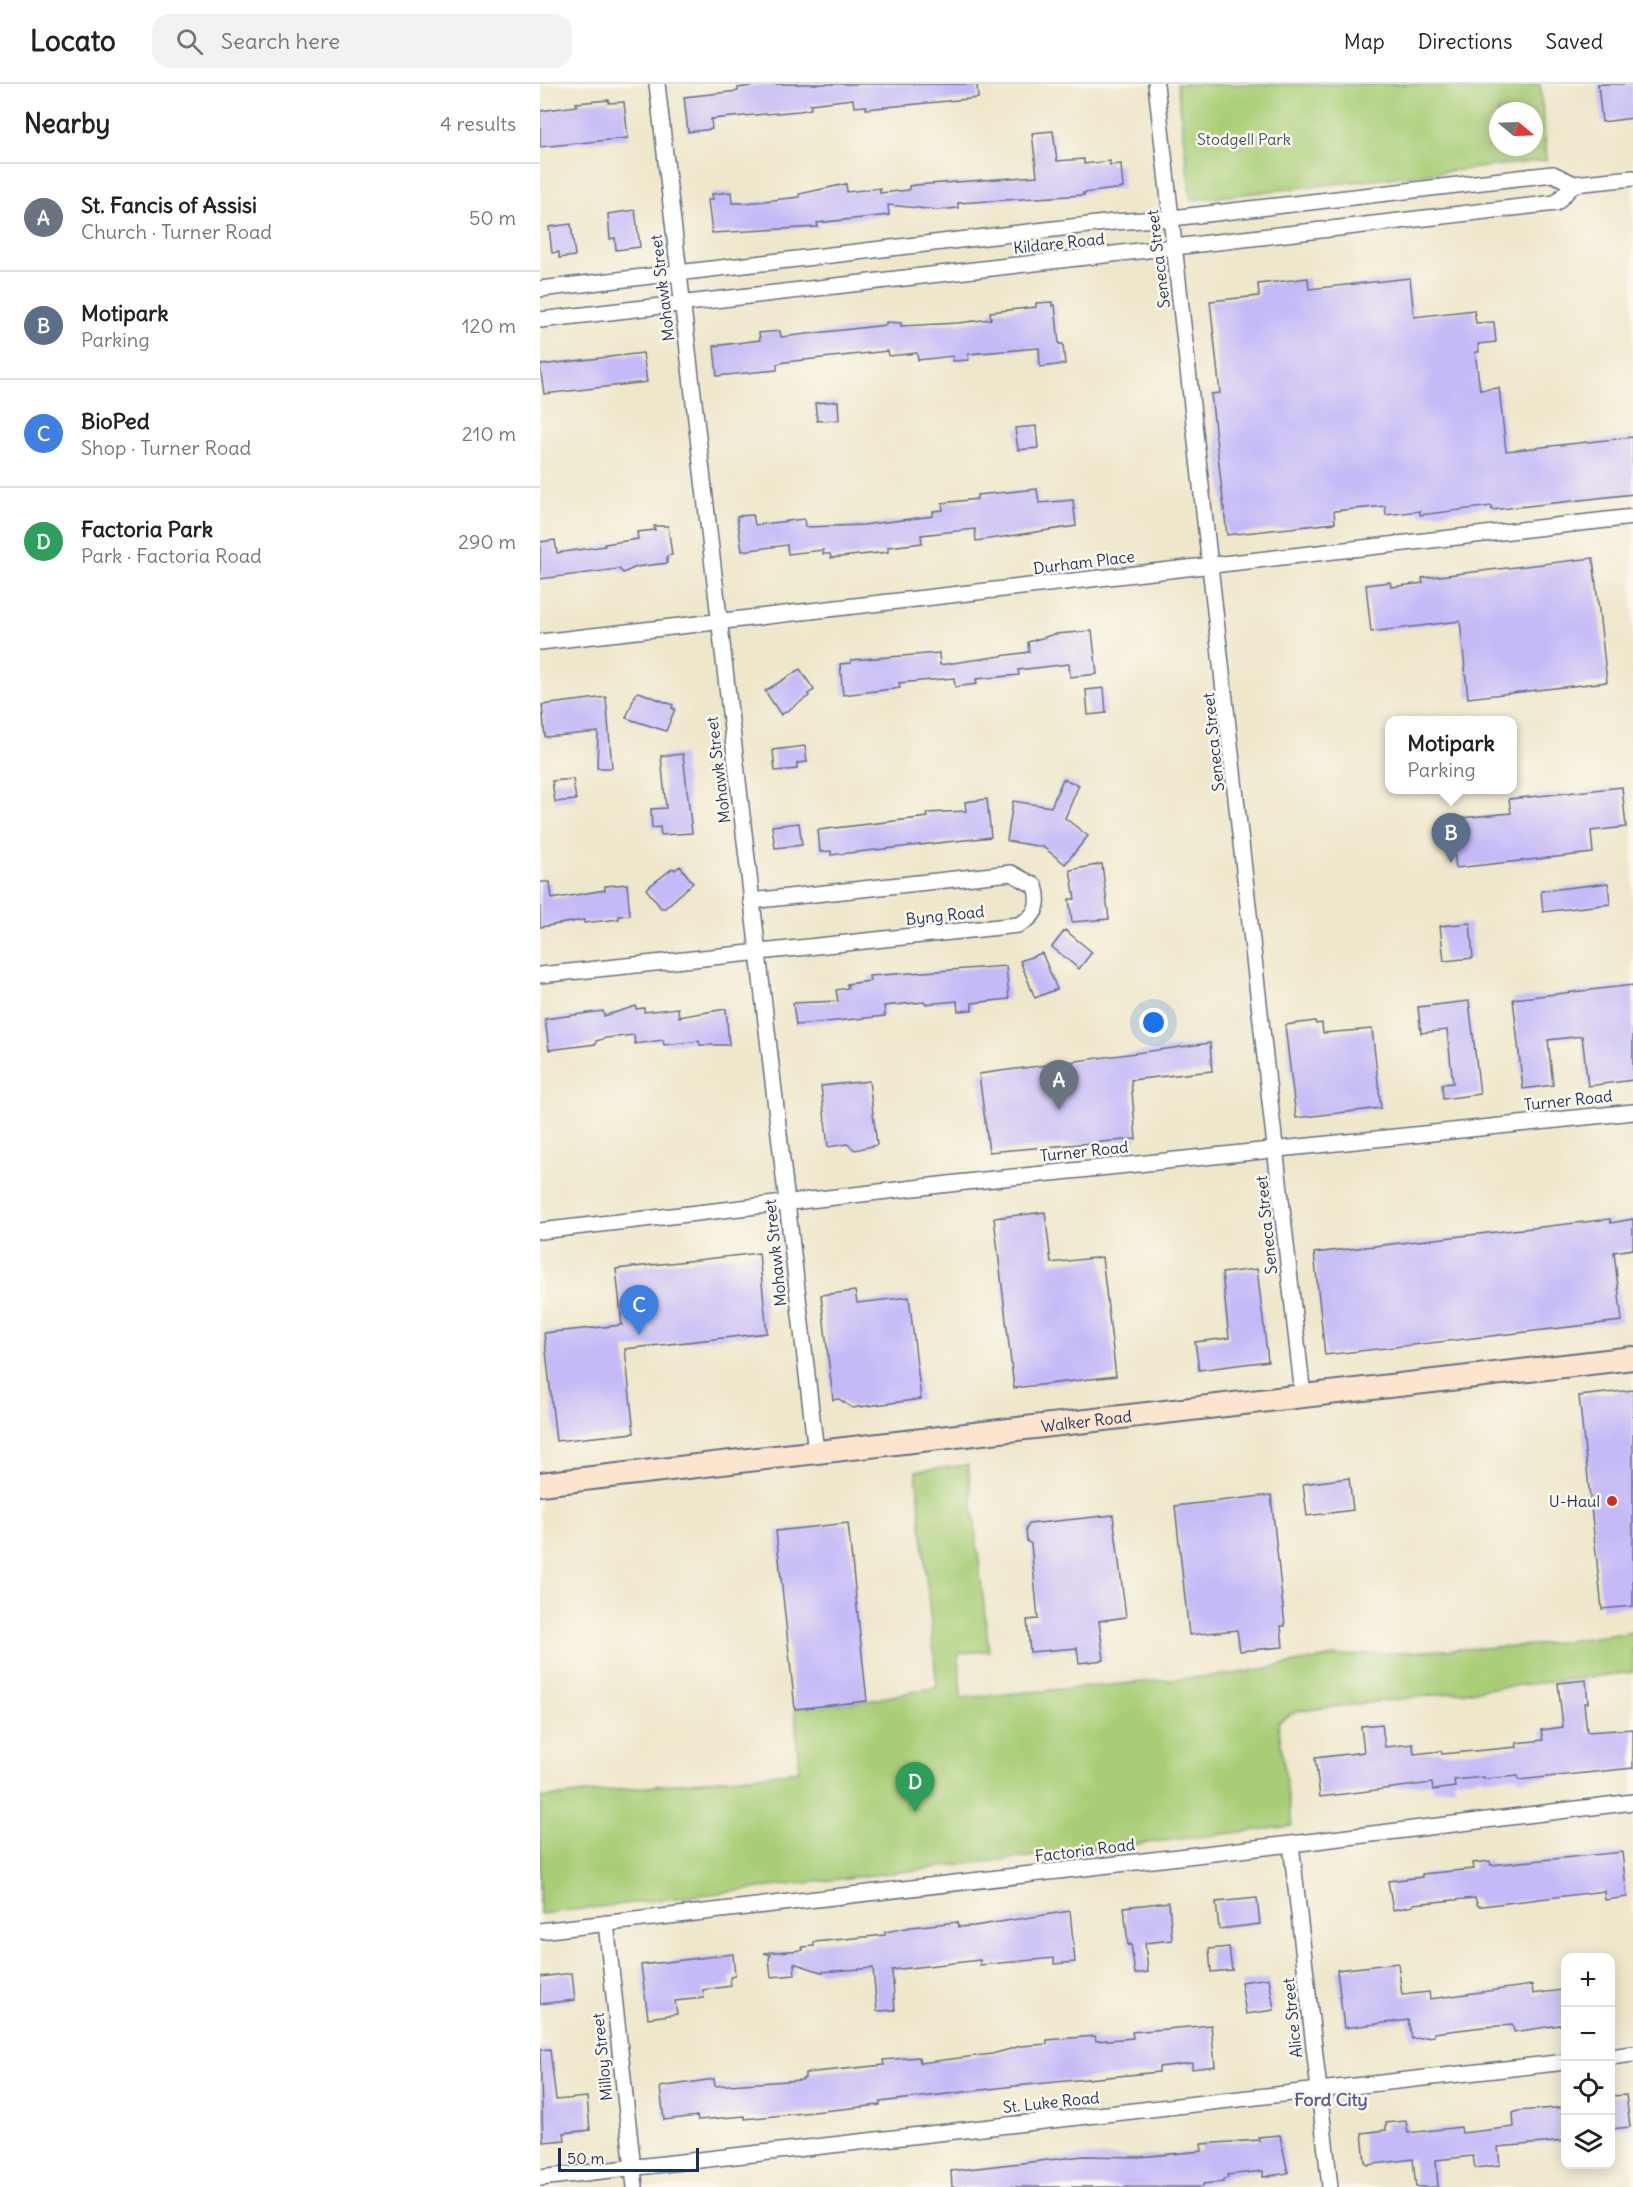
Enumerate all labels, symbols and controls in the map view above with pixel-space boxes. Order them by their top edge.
search box [152,14,572,68]
text: Locato [30,23,116,59]
icon: search [173,25,206,58]
text: Search here [221,27,340,55]
text: Map [1344,28,1385,55]
text: Directions [1418,28,1512,55]
text: Saved [1545,28,1603,55]
north arrow [1489,102,1543,156]
text: Nearby [24,107,110,140]
text: 4 results [440,111,516,136]
park label: Stodgell Park [1197,129,1291,149]
text: St. Fancis of Assisi [81,191,257,219]
text: A [37,205,50,230]
text: 50 m [469,205,516,230]
street label: Seneca Street [1142,208,1174,309]
text: Church · Turner Road [81,219,272,244]
street label: Kildare Road [1012,228,1106,258]
street label: Mohawk Street [645,233,678,343]
text: Motipark [81,299,169,327]
text: B [37,313,50,338]
text: 120 m [462,313,516,338]
text: Parking [81,327,150,352]
text: BioPed [81,407,150,435]
text: C [37,421,50,446]
text: 210 m [462,421,516,446]
text: Shop · Turner Road [81,435,251,460]
text: Factoria Park [81,515,213,543]
text: D [36,529,51,554]
text: 290 m [458,529,516,554]
text: Park · Factoria Road [81,543,262,568]
street label: Durham Place [1032,546,1136,578]
street label: Seneca Street [1198,691,1228,792]
street label: Mohawk Street [701,715,734,825]
popup [1385,716,1517,794]
text: Motipark [1407,729,1495,757]
text: Parking [1407,757,1476,782]
pin: B [1432,814,1470,863]
street label: Byng Road [905,901,985,929]
your location [1139,1008,1168,1037]
pin: A [1040,1060,1078,1110]
street label: Turner Road [1523,1085,1613,1115]
street label: Turner Road [1039,1136,1129,1166]
street label: Seneca Street [1251,1174,1281,1275]
street label: Mohawk Street [759,1198,791,1307]
pin: C [620,1286,658,1335]
street label: Walker Road [1040,1406,1133,1436]
place label: U-Haul [1549,1491,1600,1511]
marker: U-Haul [1605,1494,1619,1508]
pin: D [896,1762,934,1812]
street label: Factoria Road [1034,1834,1136,1866]
map controls [1561,1953,1615,2169]
button: + [1561,1953,1615,2007]
street label: Alice Street [1278,1976,1306,2059]
button: − [1561,2007,1615,2061]
street label: Milloy Street [587,2011,617,2102]
button: locate [1561,2061,1615,2115]
street label: St. Luke Road [1002,2087,1100,2117]
district label: Ford City [1294,2088,1368,2111]
button: layers [1561,2115,1615,2169]
scale bar [558,2145,699,2172]
text: 50 m [567,2148,605,2168]

